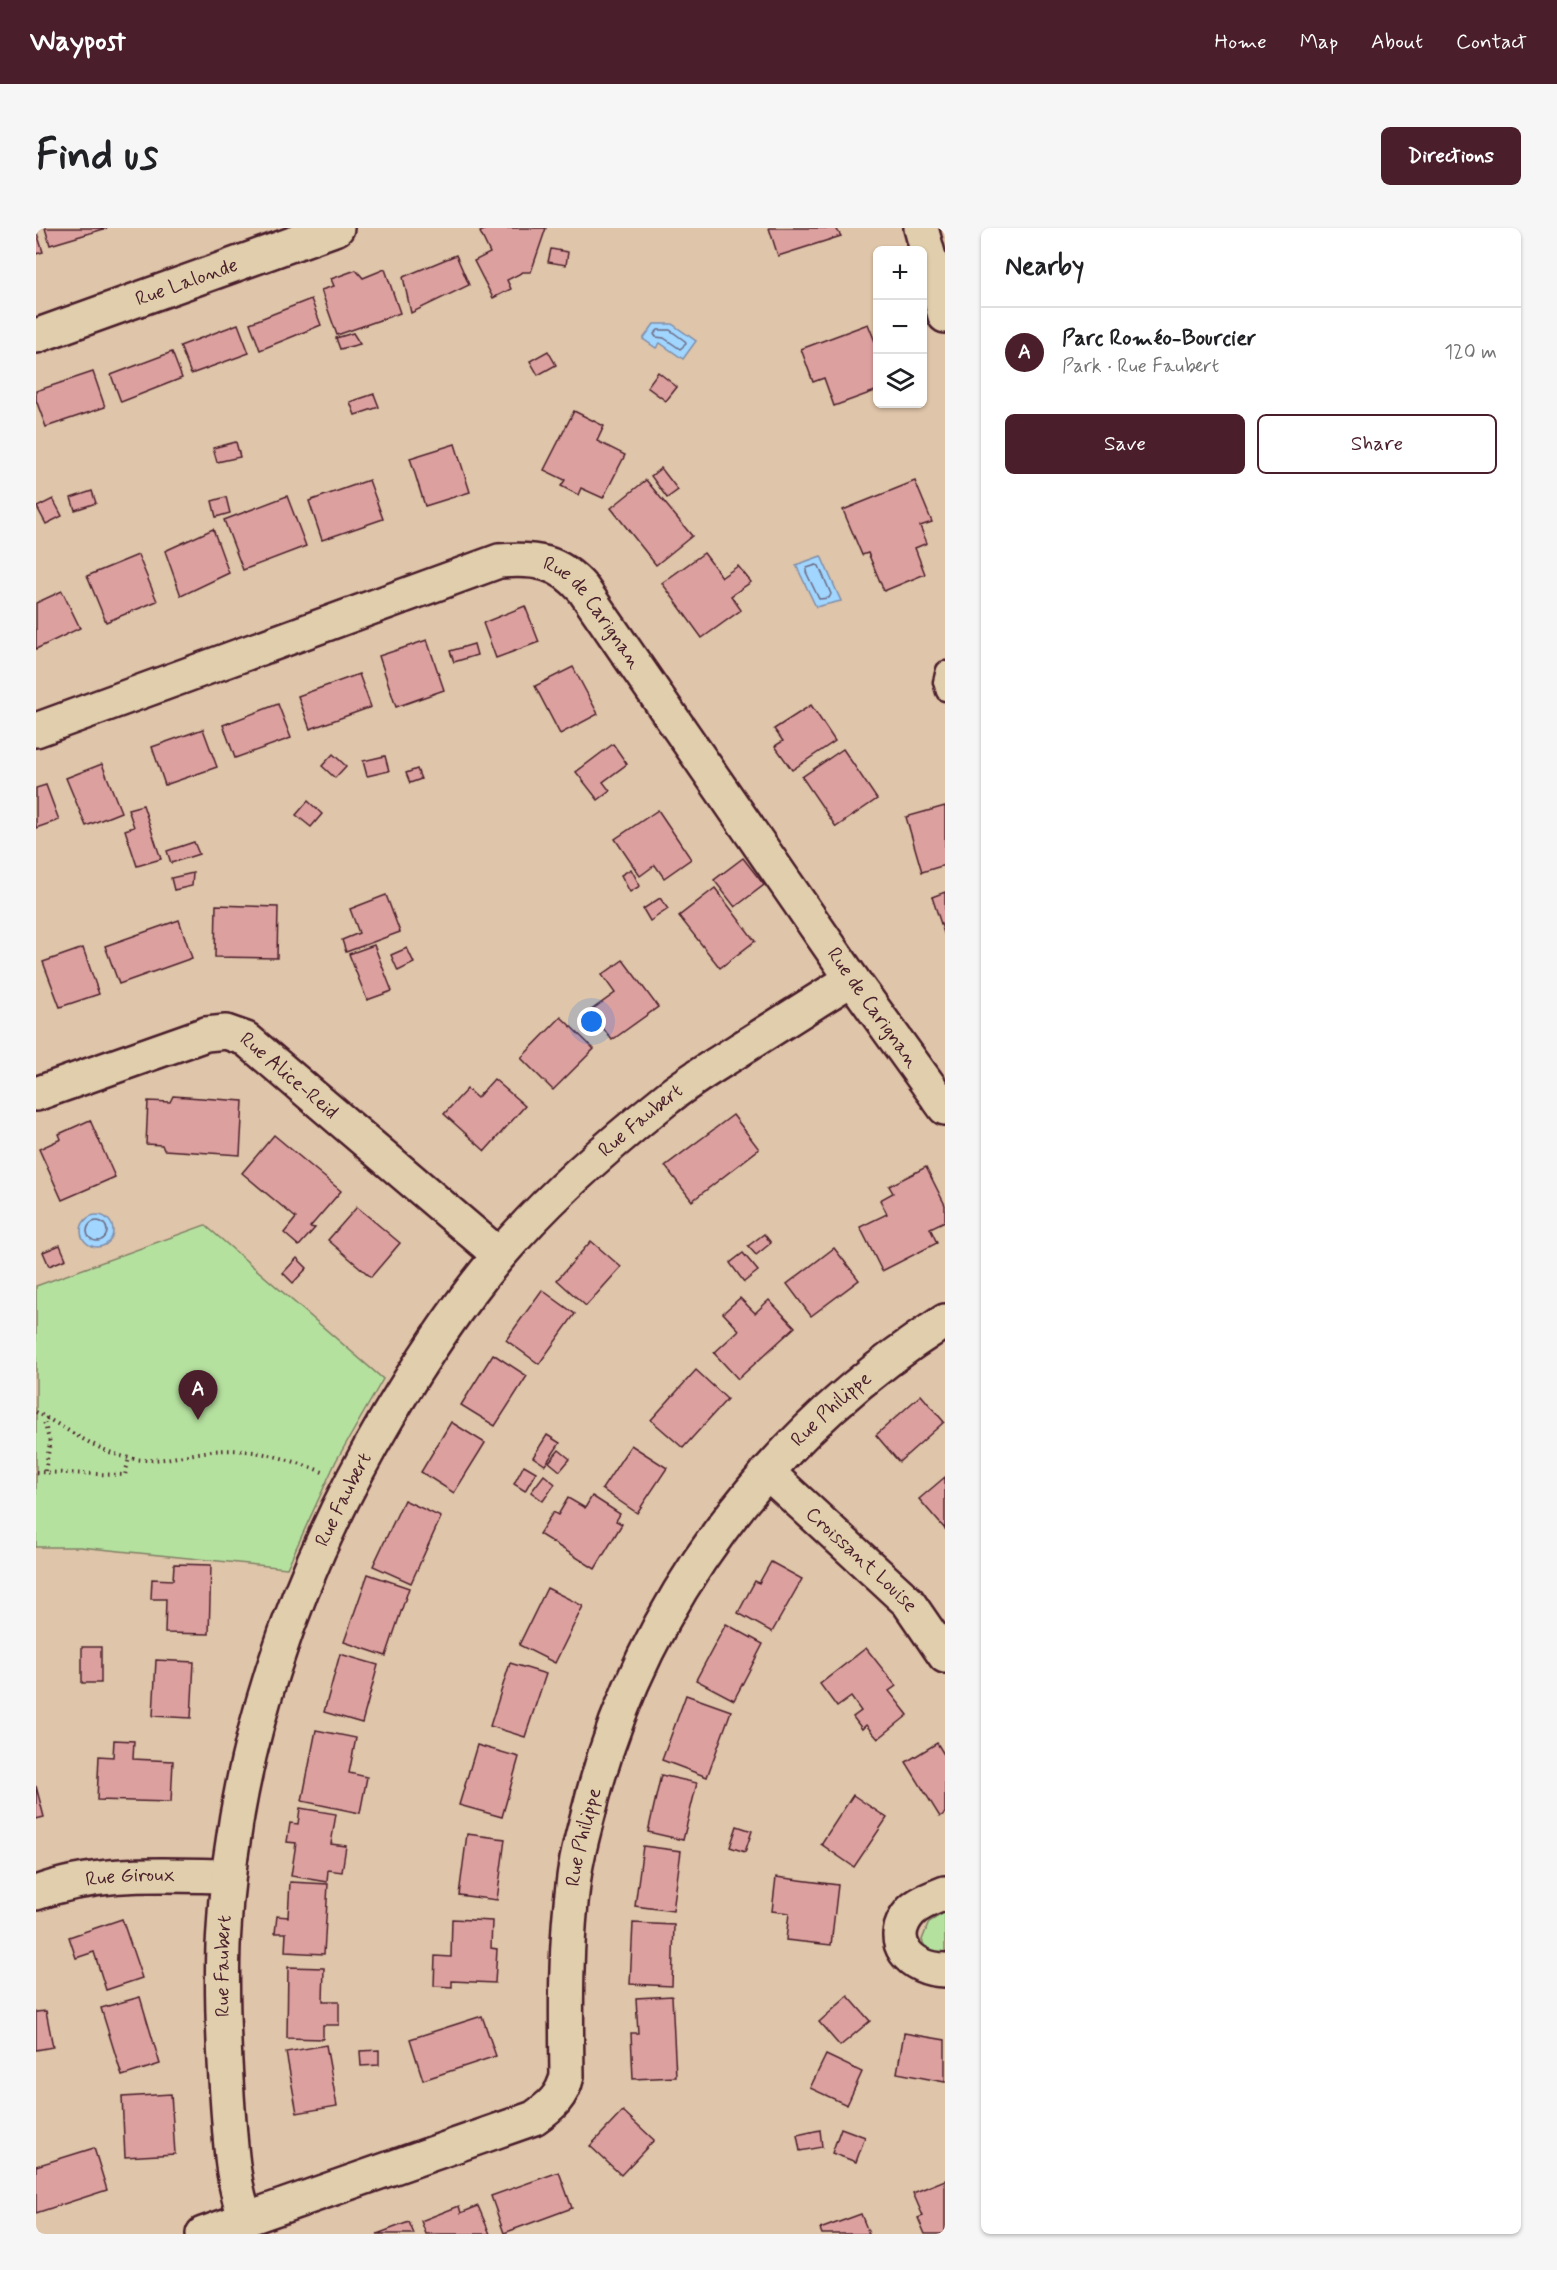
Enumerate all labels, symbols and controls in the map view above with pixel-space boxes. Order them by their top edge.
text: Waypost [30,24,126,61]
text: Home [1215,28,1267,56]
text: Map [1300,28,1338,56]
text: About [1371,28,1423,56]
text: Contact [1456,28,1527,56]
button: Directions [1381,127,1521,185]
text: Find us [36,129,158,184]
map controls [873,246,927,408]
button: + [873,246,927,300]
text: Nearby [1005,250,1084,284]
street label: Rue Lalonde [132,251,241,313]
button: − [873,300,927,354]
text: Parc Roméo-Bourcier [1062,325,1256,353]
text: A [1018,339,1031,366]
text: 120 m [1444,339,1497,366]
text: Park · Rue Faubert [1062,353,1219,380]
button: layers [873,354,927,408]
button: Save [1005,414,1245,474]
button: Share [1257,414,1497,474]
street label: Rue de Carignan [539,550,648,675]
street label: Rue de Carignan [821,942,925,1074]
your location [577,1007,606,1036]
street label: Rue Alice-Reid [234,1026,344,1125]
street label: Rue Faubert [592,1077,688,1163]
street label: Rue Philippe [785,1365,877,1453]
pin: A [178,1370,218,1420]
street label: Rue Faubert [309,1448,378,1551]
street label: Croissant Louise [800,1501,924,1617]
street label: Rue Philippe [559,1784,608,1888]
street label: Rue Giroux [84,1861,175,1893]
street label: Rue Faubert [209,1914,238,2017]

